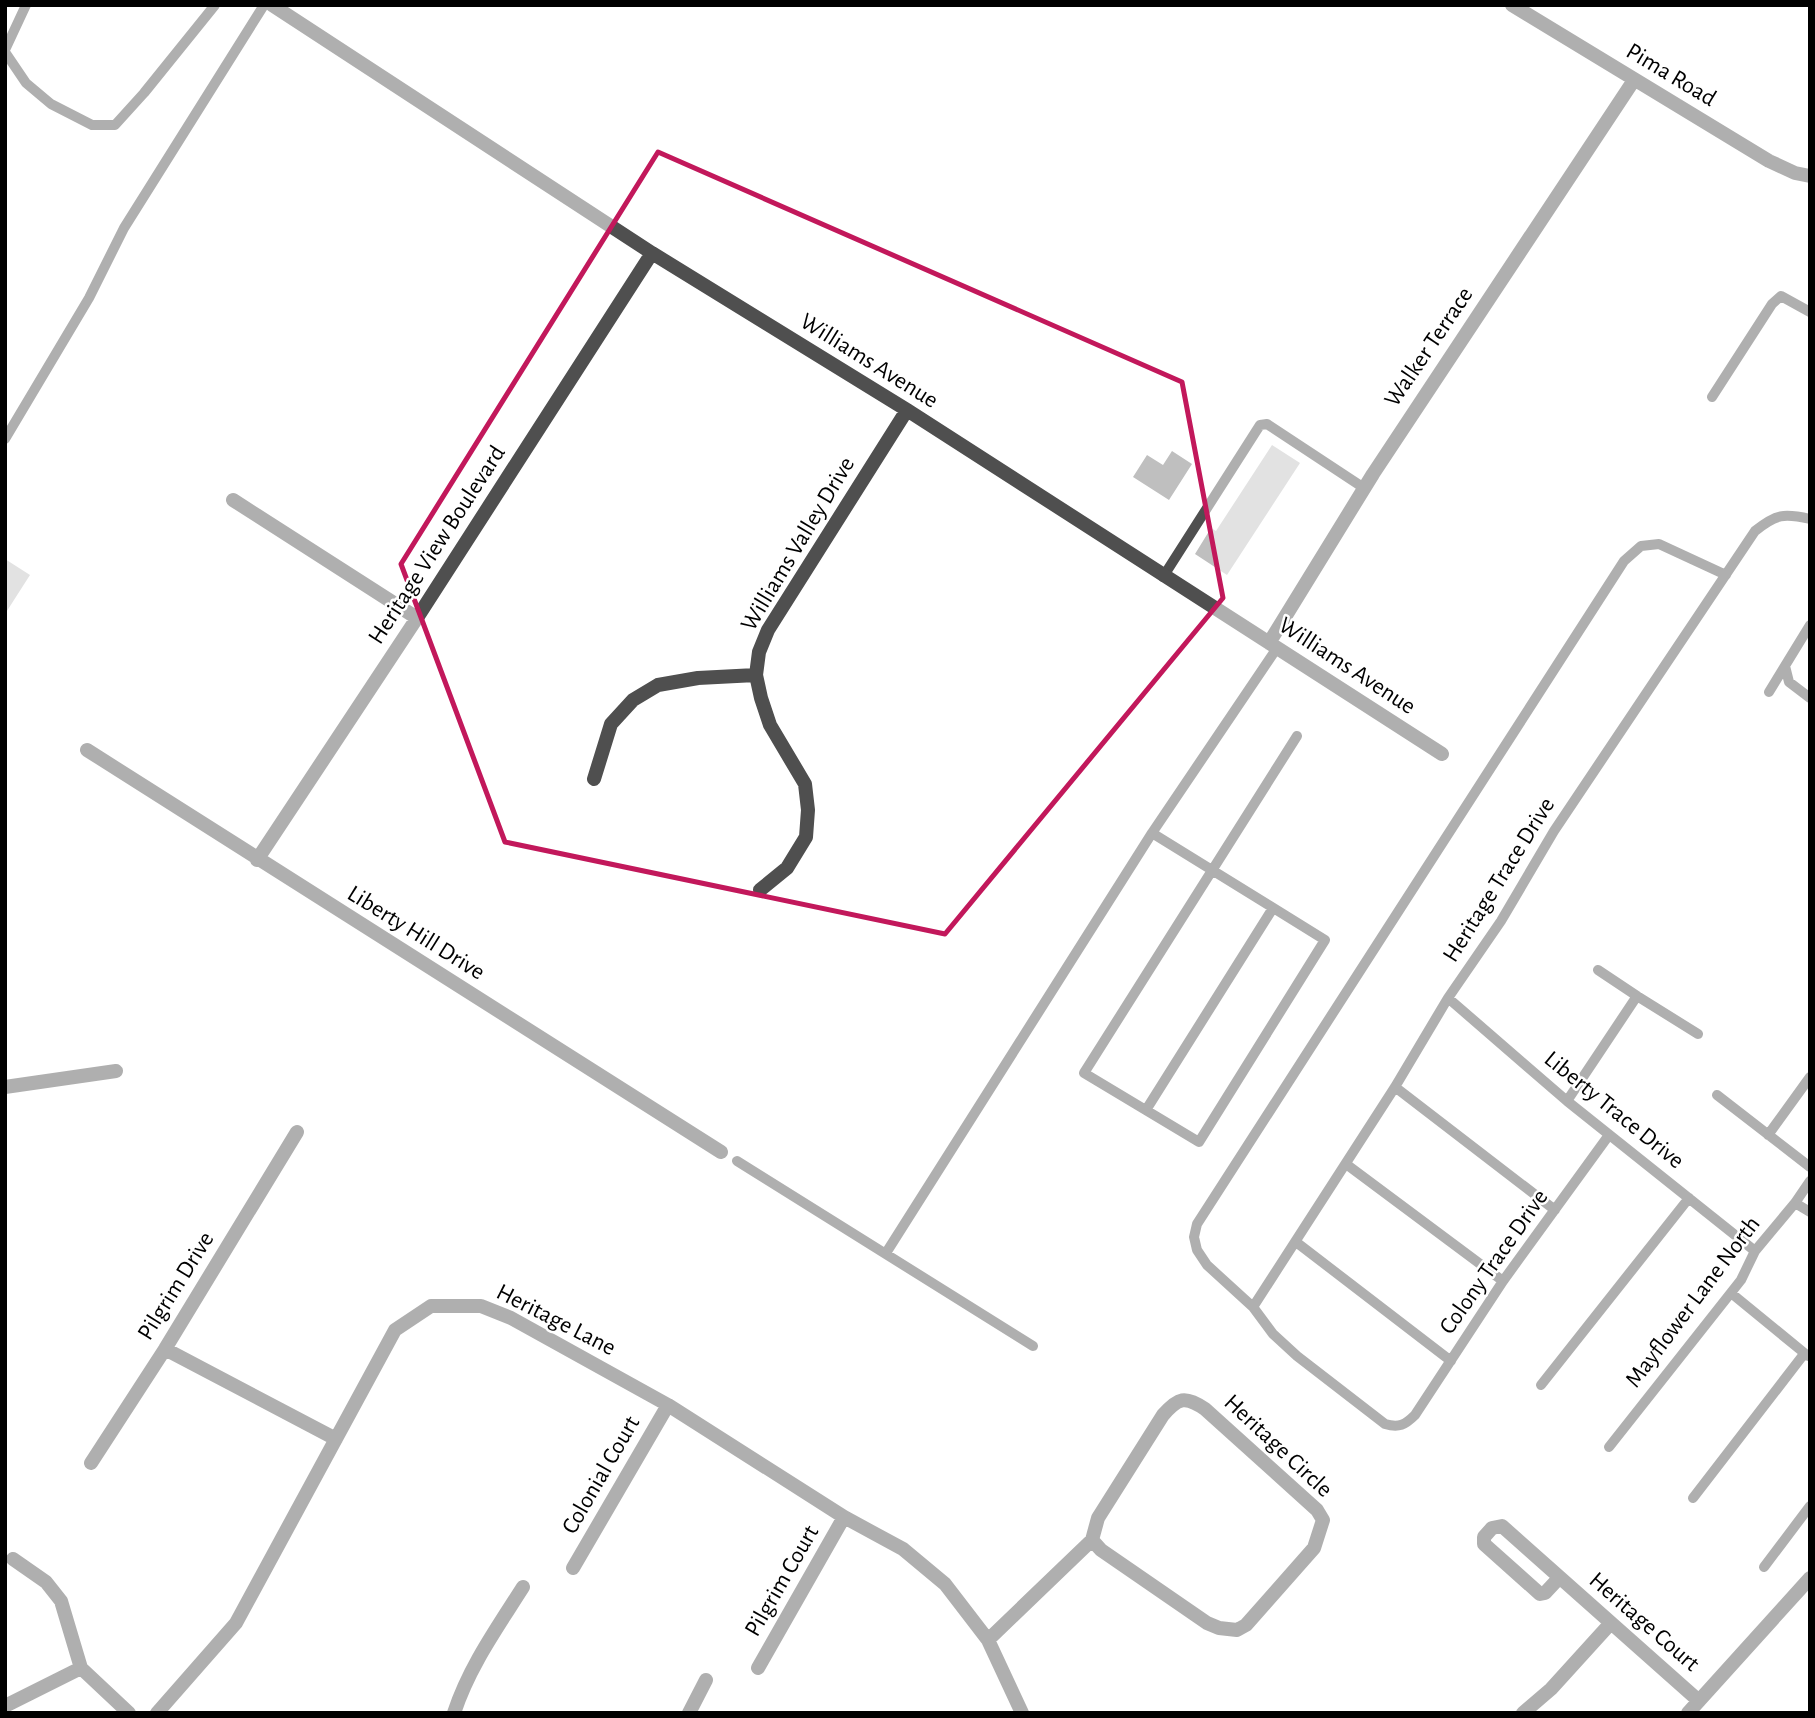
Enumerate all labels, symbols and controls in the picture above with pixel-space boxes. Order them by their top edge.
street label: Pima Road [1622,39,1720,111]
street label: Walker Terrace [1380,283,1478,411]
street label: Williams Avenue [796,309,942,413]
street label: Heritage View Boulevard [364,442,510,648]
street label: Williams Valley Drive [737,453,859,635]
street label: Williams Avenue [1274,613,1420,719]
street label: Heritage Trace Drive [1439,794,1559,966]
street label: Liberty Hill Drive [343,881,489,985]
street label: Liberty Trace Drive [1540,1047,1688,1173]
street label: Colony Trace Drive [1435,1185,1553,1339]
street label: Mayflower Lane North [1621,1212,1765,1392]
street label: Pilgrim Drive [133,1228,219,1344]
street label: Heritage Lane [493,1280,619,1360]
street label: Heritage Circle [1219,1390,1337,1502]
street label: Colonial Court [558,1412,644,1538]
street label: Pilgrim Court [741,1521,824,1641]
street label: Heritage Court [1584,1568,1704,1676]

